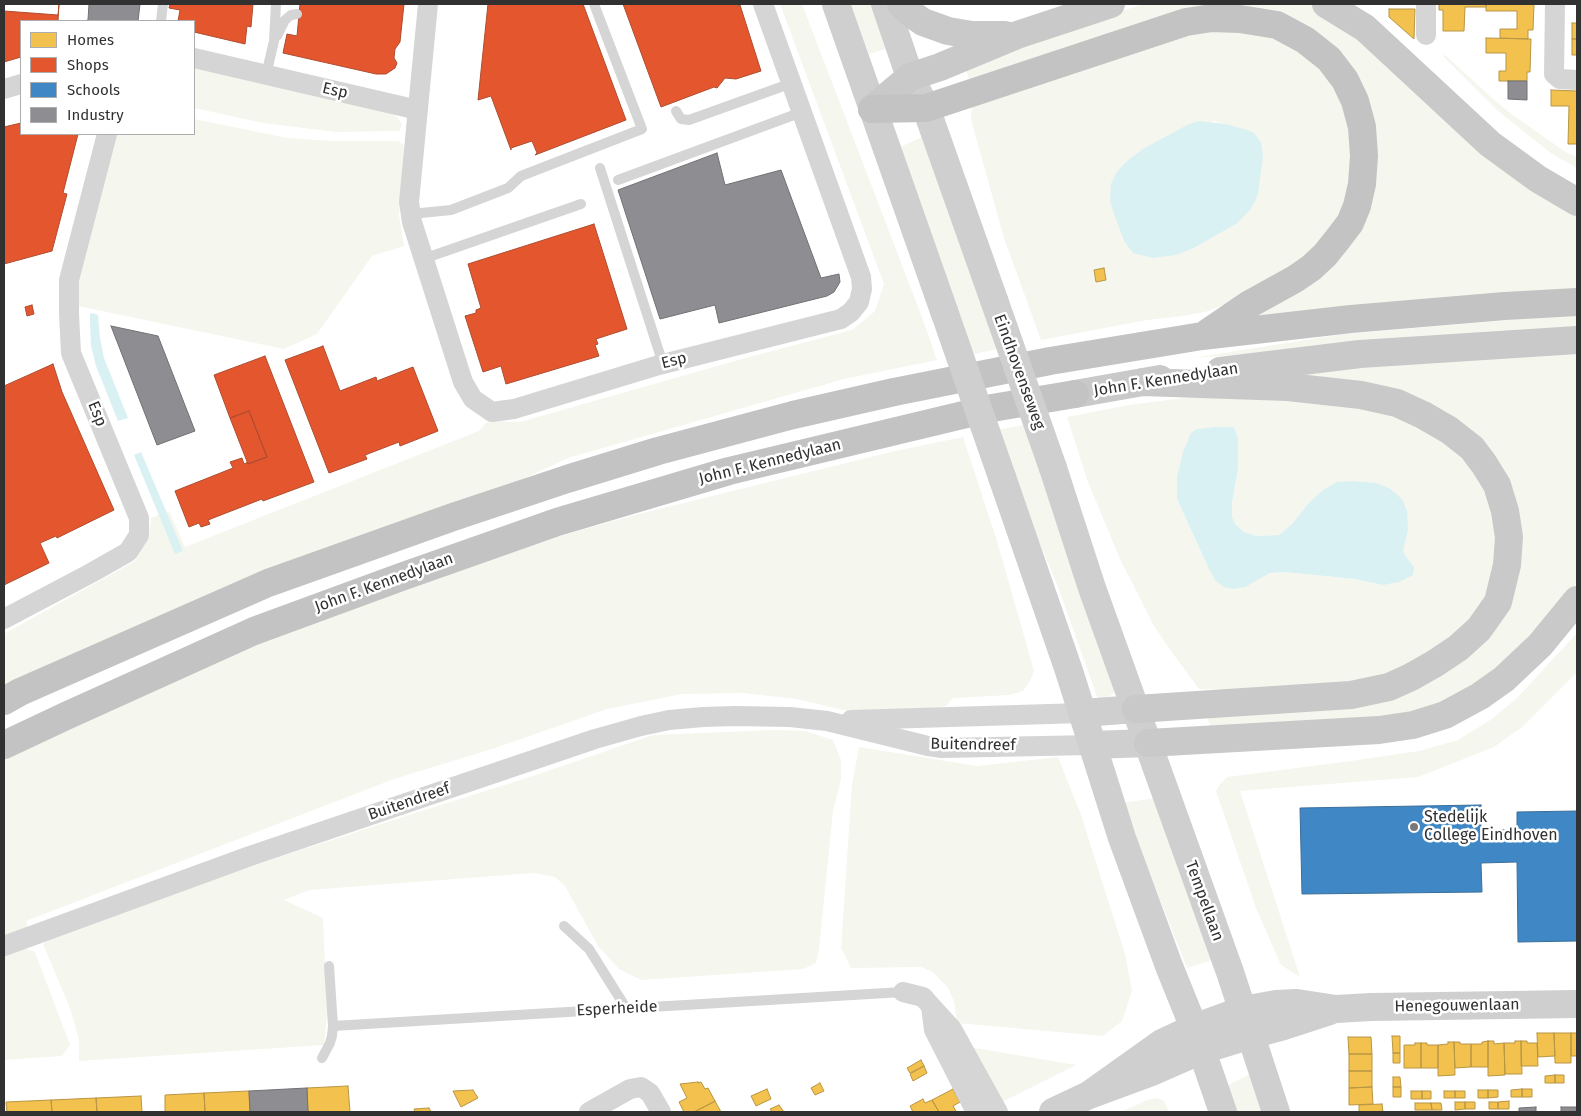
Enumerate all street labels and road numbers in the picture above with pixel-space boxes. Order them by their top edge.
street label: Esp [320,79,350,103]
street label: Eindhovenseweg [989,312,1049,432]
street label: Esp [659,349,689,373]
street label: John F. Kennedylaan [1092,359,1240,401]
street label: Esp [83,399,111,429]
street label: John F. Kennedylaan [697,435,843,489]
street label: John F. Kennedylaan [312,549,456,617]
street label: Buitendreef [930,735,1016,755]
street label: Buitendreef [366,779,452,825]
street label: Tempellaan [1181,858,1227,944]
street label: Henegouwenlaan [1394,995,1520,1017]
street label: Esperheide [576,997,658,1021]

